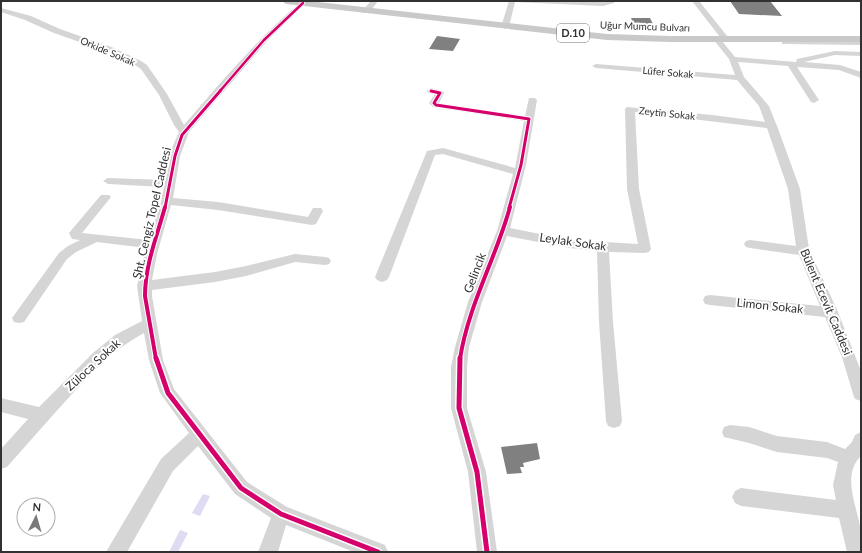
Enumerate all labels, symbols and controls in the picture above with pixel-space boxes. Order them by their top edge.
street label: Uğur Mumcu Bulvarı [600,18,690,34]
road number: D.10 [557,24,589,42]
street label: Orkide Sokak [79,34,138,68]
street label: Lűfer Sokak [642,64,695,80]
street label: Zeytin Sokak [638,104,697,122]
street label: Şht. Cengiz Topel Caddesi [129,145,174,280]
street label: Leylak Sokak [539,229,608,254]
street label: Bülent Ecevit Caddesi [797,246,856,357]
street label: Gelincik [460,250,489,295]
street label: Limon Sokak [736,295,805,317]
street label: Züloca Sokak [62,335,124,394]
north arrow [16,497,56,537]
text: N [32,500,42,513]

